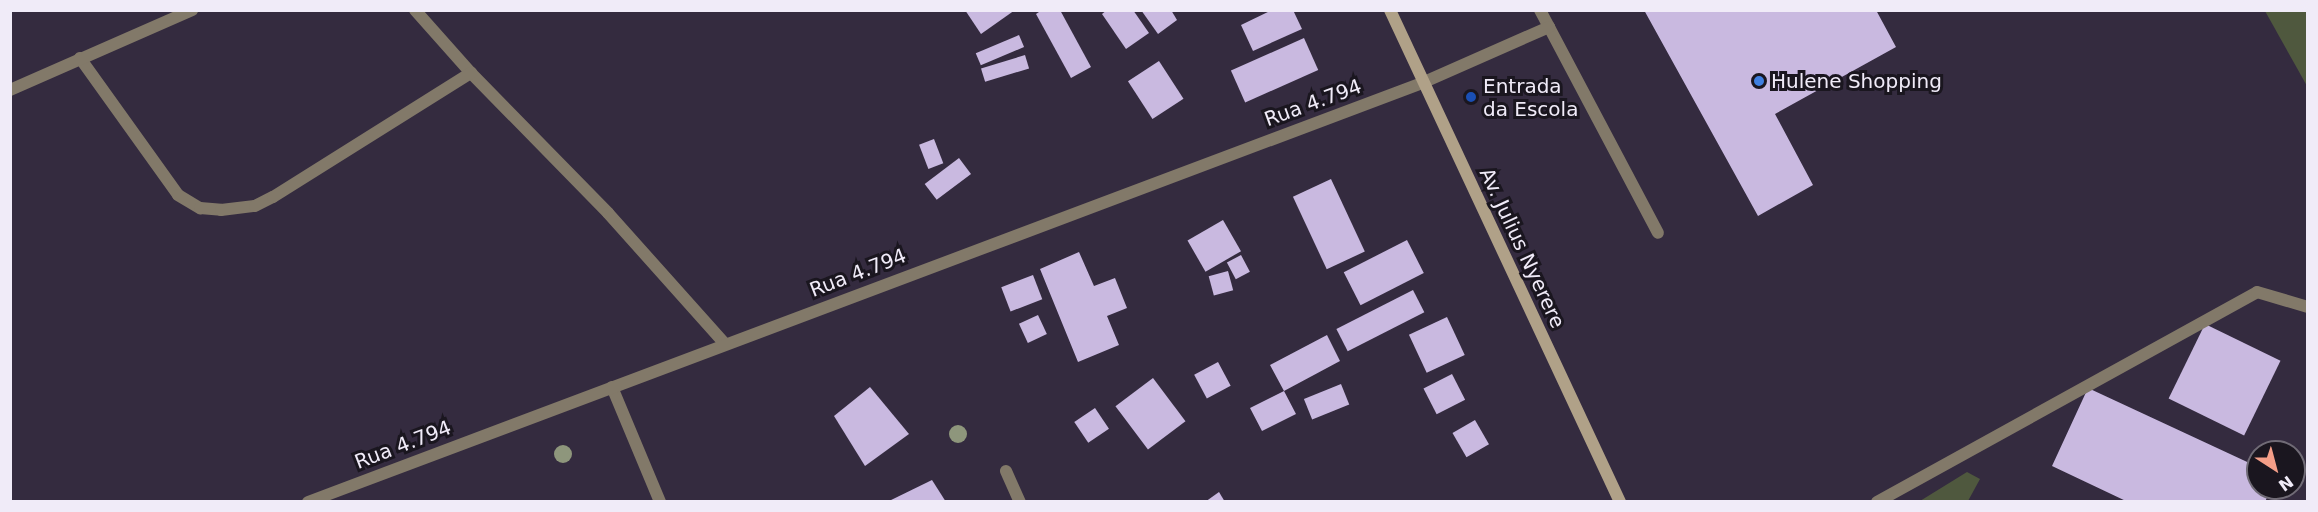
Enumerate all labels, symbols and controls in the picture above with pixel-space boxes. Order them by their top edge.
place label: Hulene Shopping [1771,69,1942,93]
street label: Rua 4.794 [1261,74,1365,132]
place label: Entrada da Escola [1483,74,1578,121]
marker: Hulene Shopping [1752,74,1766,88]
marker: Entrada da Escola [1464,90,1478,104]
street label: Av. Julius Nyerere [1474,164,1570,332]
street label: Rua 4.794 [806,244,910,302]
street label: Rua 4.794 [351,416,455,474]
north arrow [2246,440,2306,500]
text: N [2275,472,2297,495]

